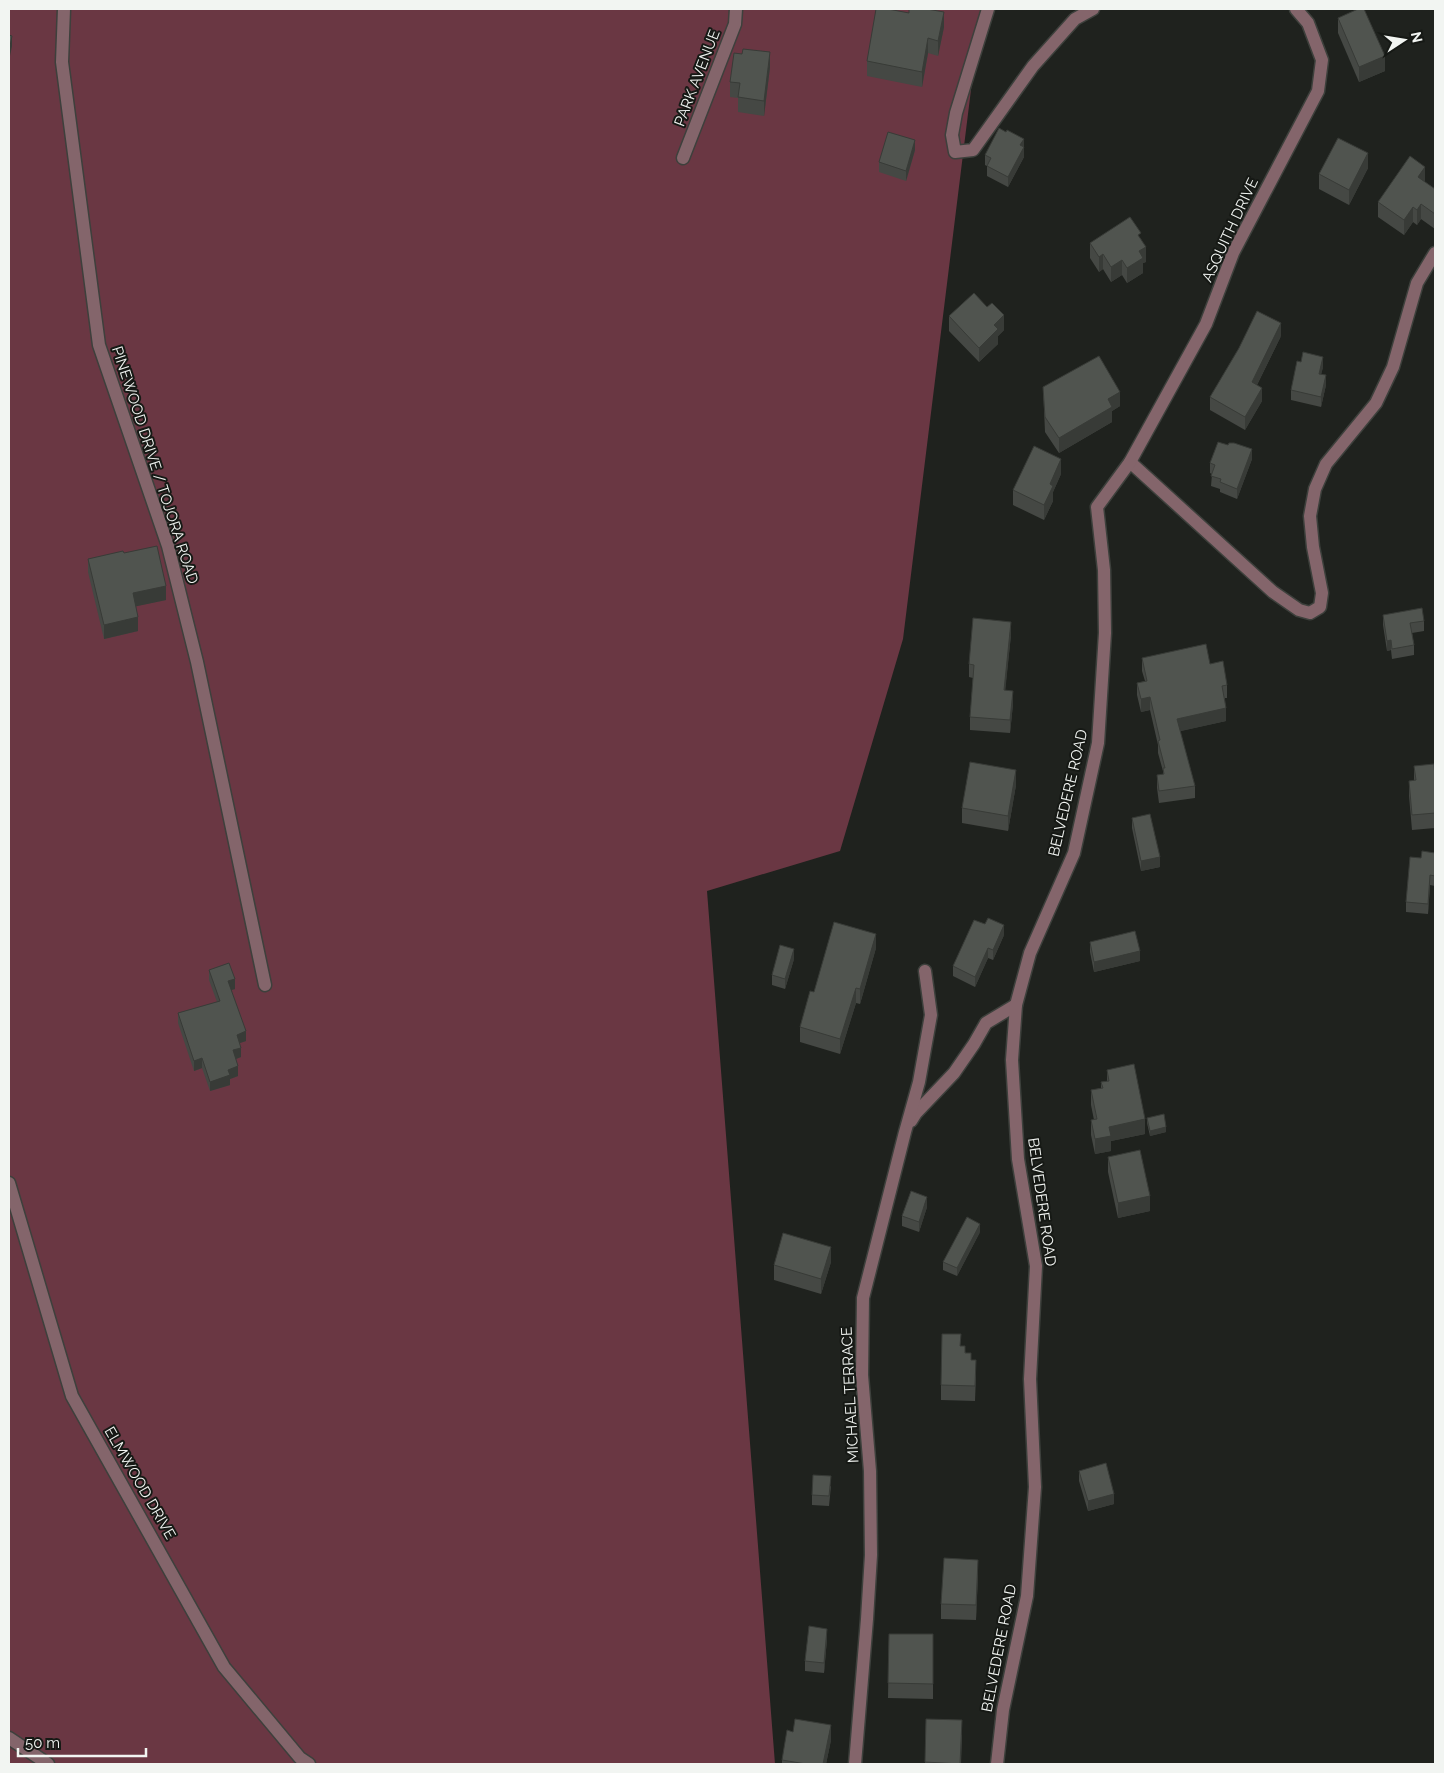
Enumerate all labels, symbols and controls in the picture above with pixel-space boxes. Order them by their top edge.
north arrow [1379,15,1429,65]
street label: PARK AVENUE [670,27,724,129]
text: N [1408,30,1426,44]
street label: ASQUITH DRIVE [1198,175,1262,285]
street label: PINEWOOD DRIVE / TOJORA ROAD [108,344,202,586]
street label: BELVEDERE ROAD [1045,727,1091,858]
street label: BELVEDERE ROAD [1024,1136,1060,1268]
street label: MICHAEL TERRACE [837,1327,863,1463]
street label: ELMWOOD DRIVE [100,1424,180,1542]
street label: BELVEDERE ROAD [978,1582,1020,1713]
scale bar [18,1726,145,1758]
text: 50 m [25,1734,60,1752]

